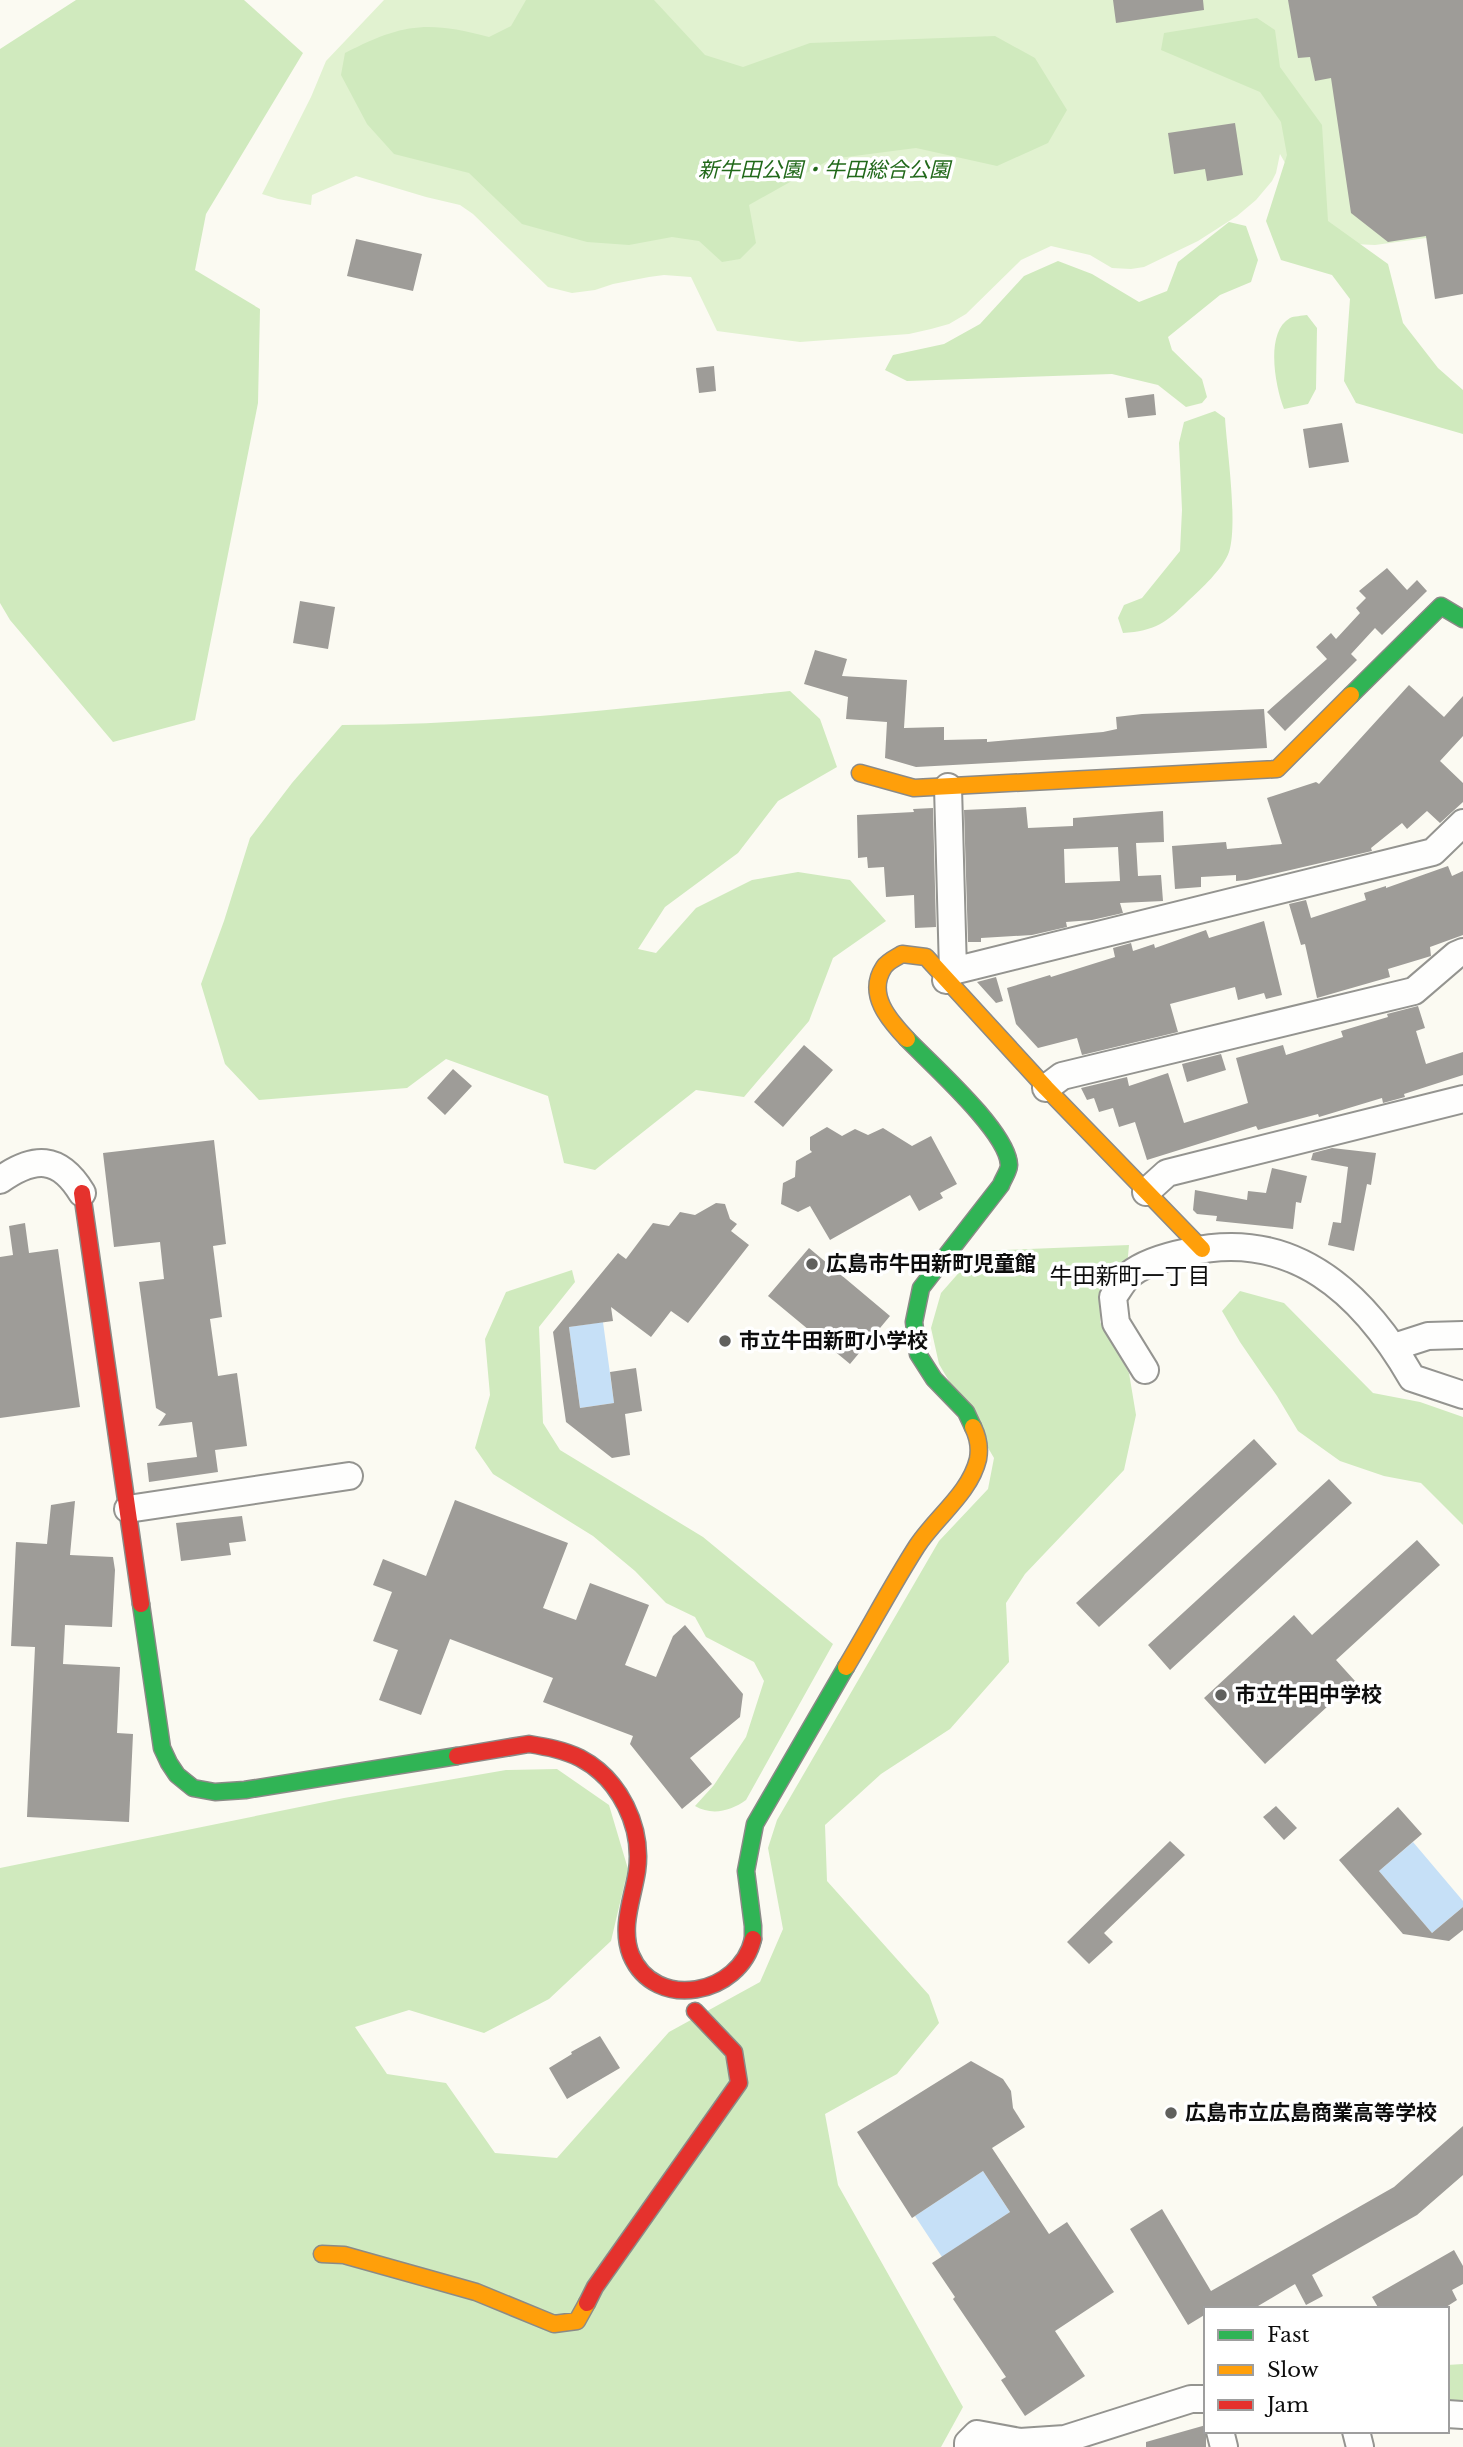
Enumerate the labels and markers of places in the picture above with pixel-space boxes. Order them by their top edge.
place label: 広島市牛田新町児童館 [826,1251,1036,1277]
marker: 広島市牛田新町児童館 [804,1256,820,1272]
place label: 市立牛田新町小学校 [739,1328,928,1354]
marker: 市立牛田新町小学校 [717,1333,733,1349]
place label: 市立牛田中学校 [1235,1682,1382,1708]
marker: 市立牛田中学校 [1213,1687,1229,1703]
place label: 広島市立広島商業高等学校 [1185,2100,1437,2126]
marker: 広島市立広島商業高等学校 [1163,2105,1179,2121]

